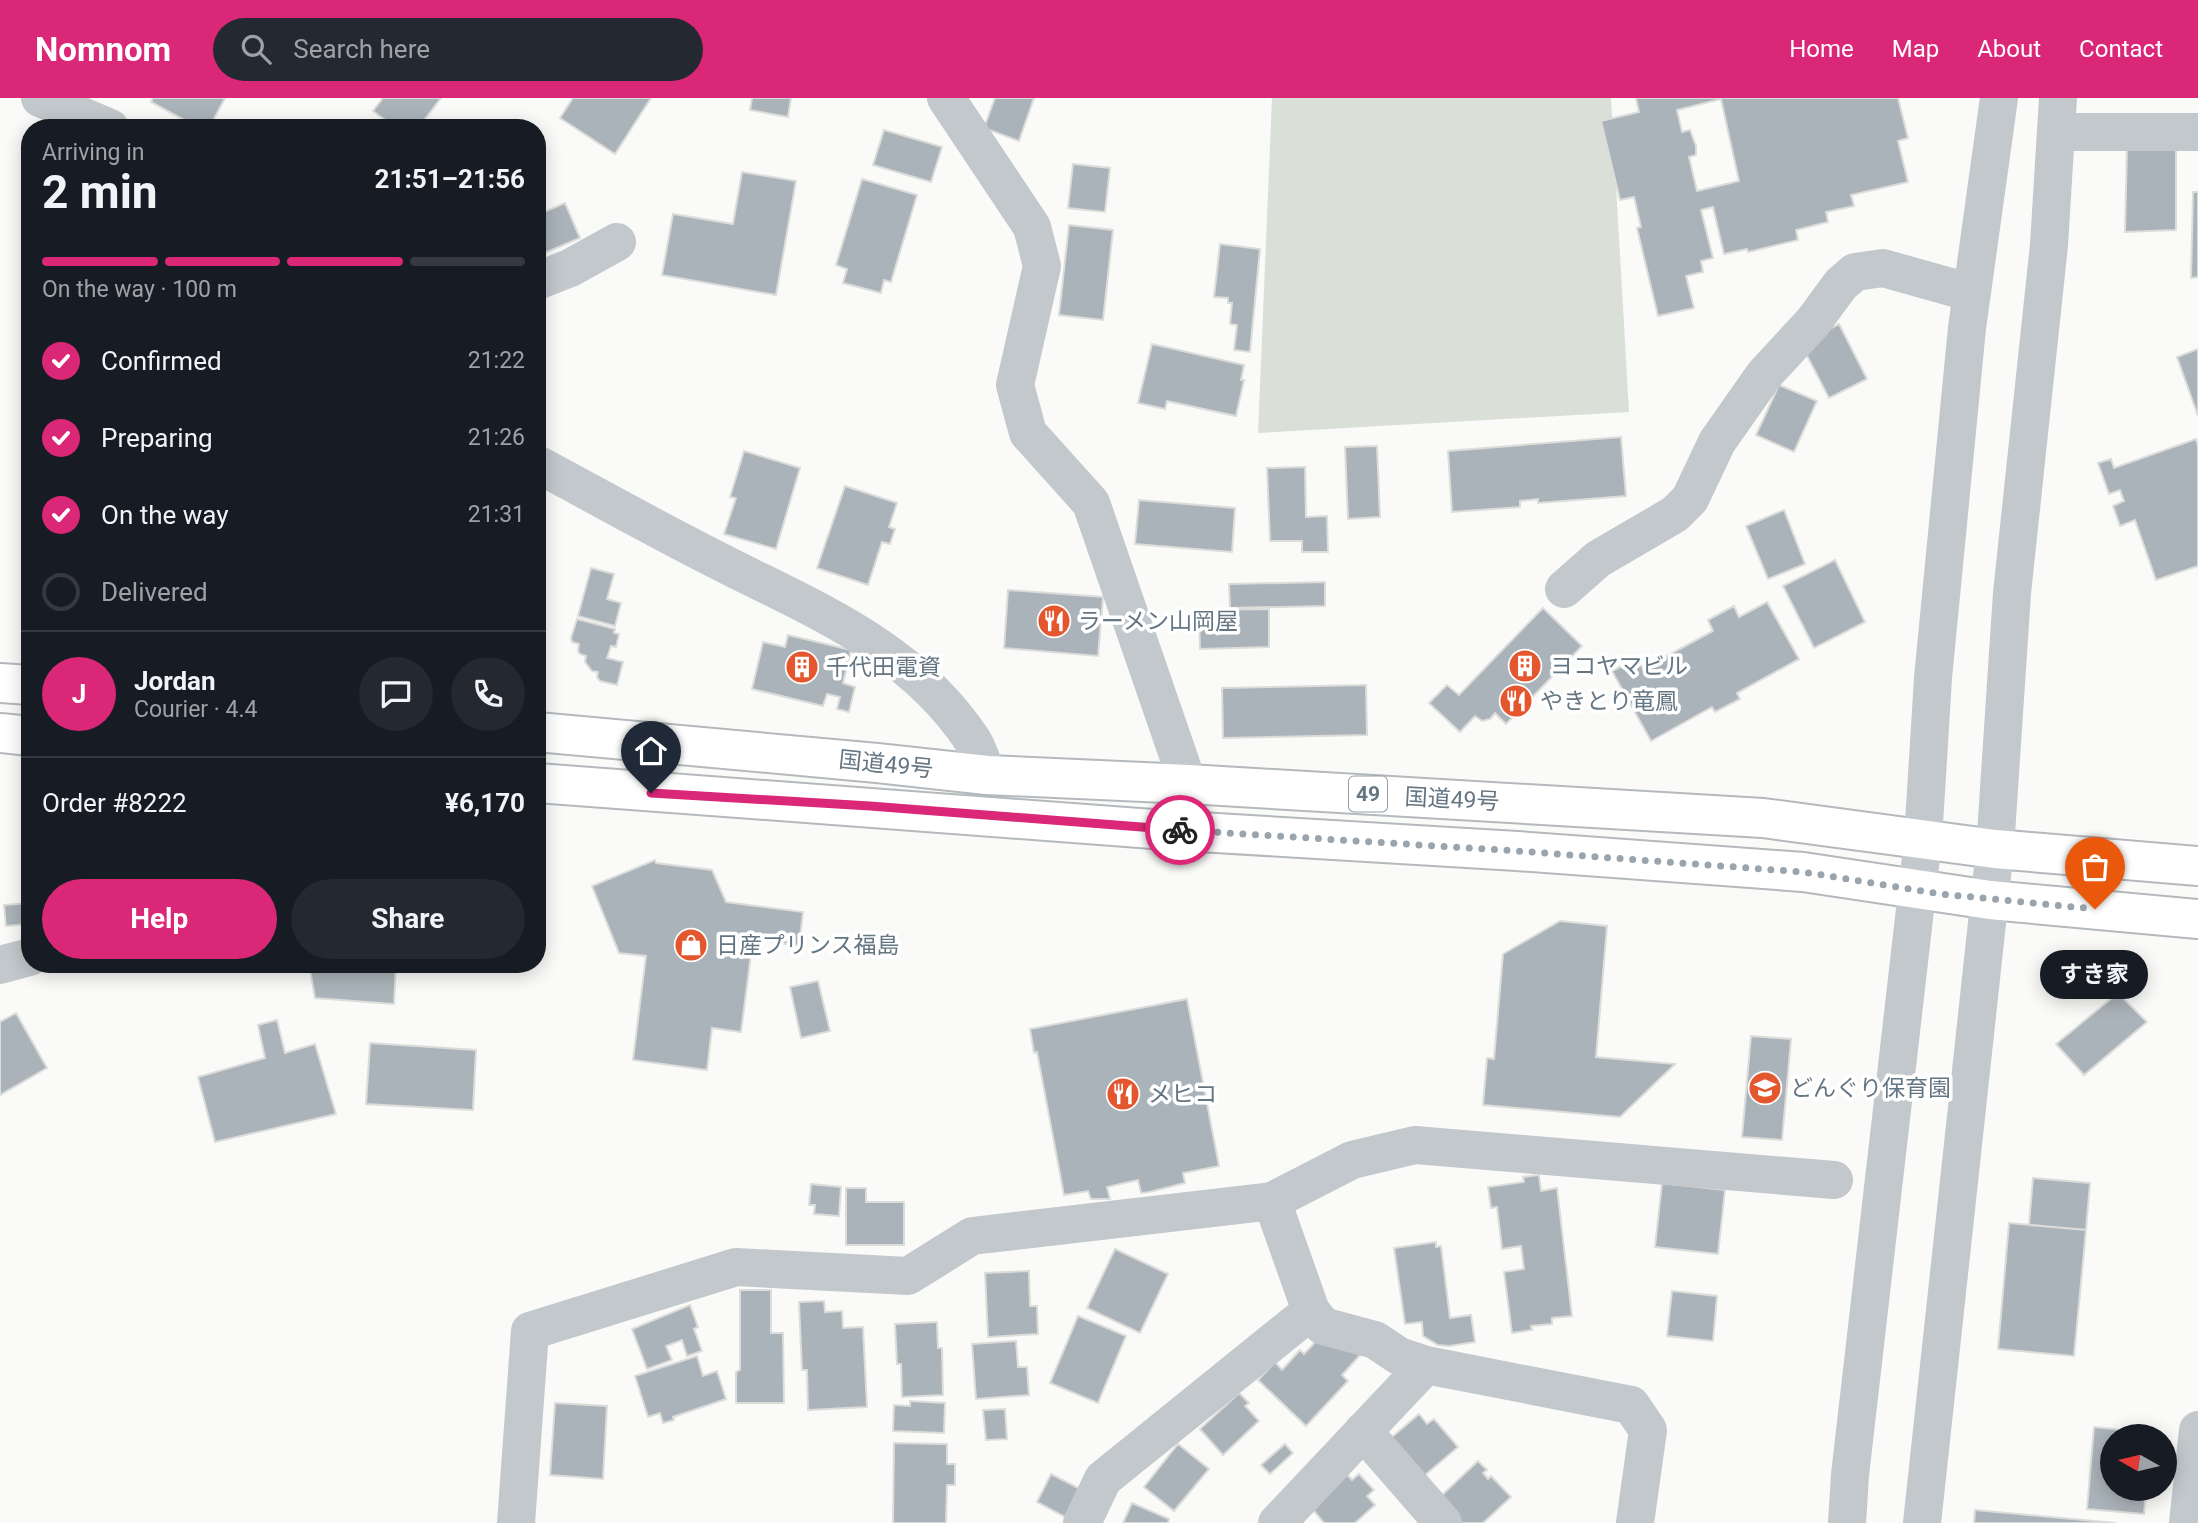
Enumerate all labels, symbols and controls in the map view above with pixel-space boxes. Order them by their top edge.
search box [213,18,703,81]
text: Nomnom [35,30,171,69]
icon: search [237,30,275,68]
text: Search here [293,34,430,64]
text: Home [1789,35,1854,63]
text: Map [1892,35,1939,63]
text: About [1977,35,2041,63]
text: Contact [2079,35,2163,63]
text: Arriving in [42,139,145,166]
text: 21:51–21:56 [375,164,525,194]
text: 2 min [42,165,158,219]
text: On the way · 100 m [42,276,237,303]
icon: check [42,342,80,380]
text: Confirmed [101,346,222,376]
text: 21:22 [468,347,525,374]
icon: check [42,419,80,457]
text: Preparing [101,423,213,453]
text: 21:26 [468,424,525,451]
icon: check [42,496,80,534]
text: On the way [101,500,229,530]
text: 21:31 [468,501,525,528]
text: Delivered [101,577,208,607]
restaurant icon: ラーメン山岡屋 [1035,602,1073,640]
place label: ラーメン山岡屋 [1078,608,1238,635]
building icon: ヨコヤマビル [1506,647,1544,685]
building icon: 千代田電資 [783,648,821,686]
place label: ヨコヤマビル [1550,653,1688,680]
place label: 千代田電資 [826,654,941,681]
button: chat [359,657,433,731]
button: phone [451,657,525,731]
text: Jordan [134,666,216,696]
text: J [72,679,86,709]
restaurant icon: やきとり竜鳳 [1497,682,1535,720]
place label: やきとり竜鳳 [1540,688,1678,715]
text: Courier · 4.4 [134,696,257,723]
pin [621,721,681,793]
icon: home [632,732,670,770]
street label: 国道49号 [837,746,935,783]
road number: 49 [1349,776,1387,812]
street label: 国道49号 [1404,784,1500,815]
text: Order #8222 [42,788,187,818]
text: ¥6,170 [445,788,525,818]
courier [1145,795,1215,865]
icon: bike [1161,811,1199,849]
pin [2065,837,2125,909]
icon: bag [2076,848,2114,886]
button: Help [42,879,277,959]
button: Share [291,879,525,959]
shop icon: 日産プリンス福島 [672,926,710,964]
place label: 日産プリンス福島 [716,932,900,959]
callout: すき家 [2041,951,2149,1000]
text: すき家 [2060,961,2129,988]
school or university icon: どんぐり保育園 [1746,1069,1784,1107]
restaurant icon: メヒコ [1104,1075,1142,1113]
place label: どんぐり保育園 [1790,1075,1951,1102]
place label: メヒコ [1148,1081,1217,1108]
north arrow [2100,1424,2177,1502]
map controls [2100,1424,2177,1501]

